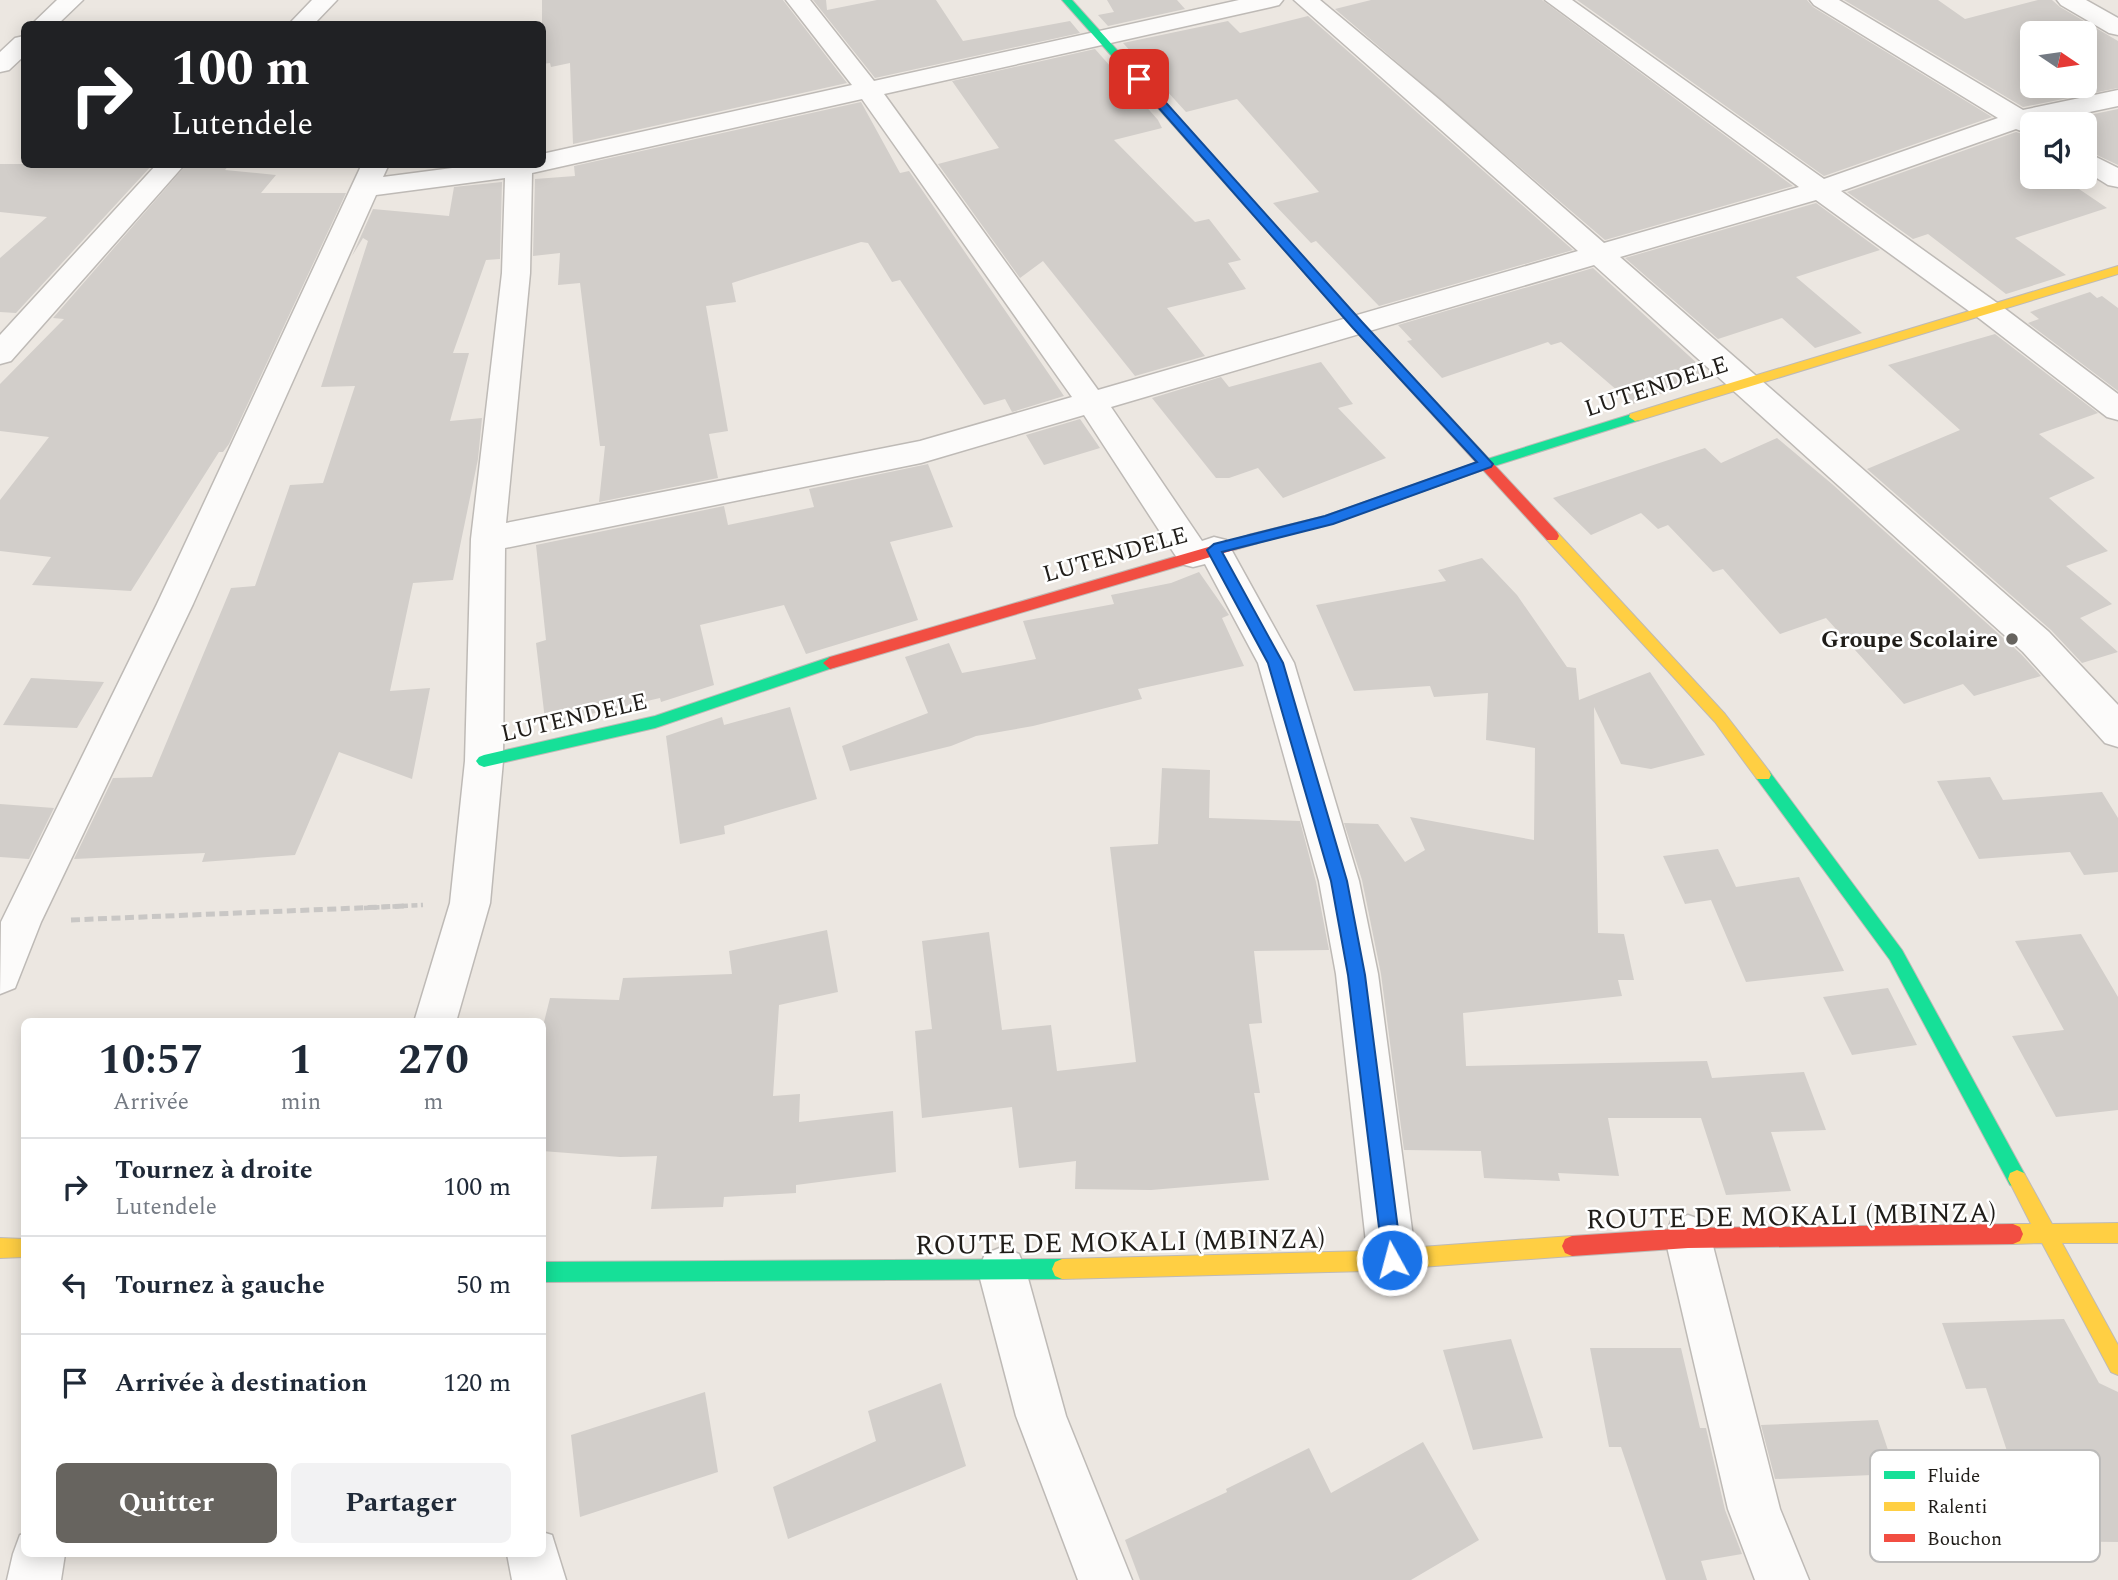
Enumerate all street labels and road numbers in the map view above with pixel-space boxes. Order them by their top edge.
street label: LUTENDELE [1580,347,1733,427]
street label: LUTENDELE [1038,517,1192,593]
street label: LUTENDELE [497,684,651,752]
street label: ROUTE DE MOKALI (MBINZA) [1586,1191,1997,1242]
street label: ROUTE DE MOKALI (MBINZA) [915,1217,1326,1268]

